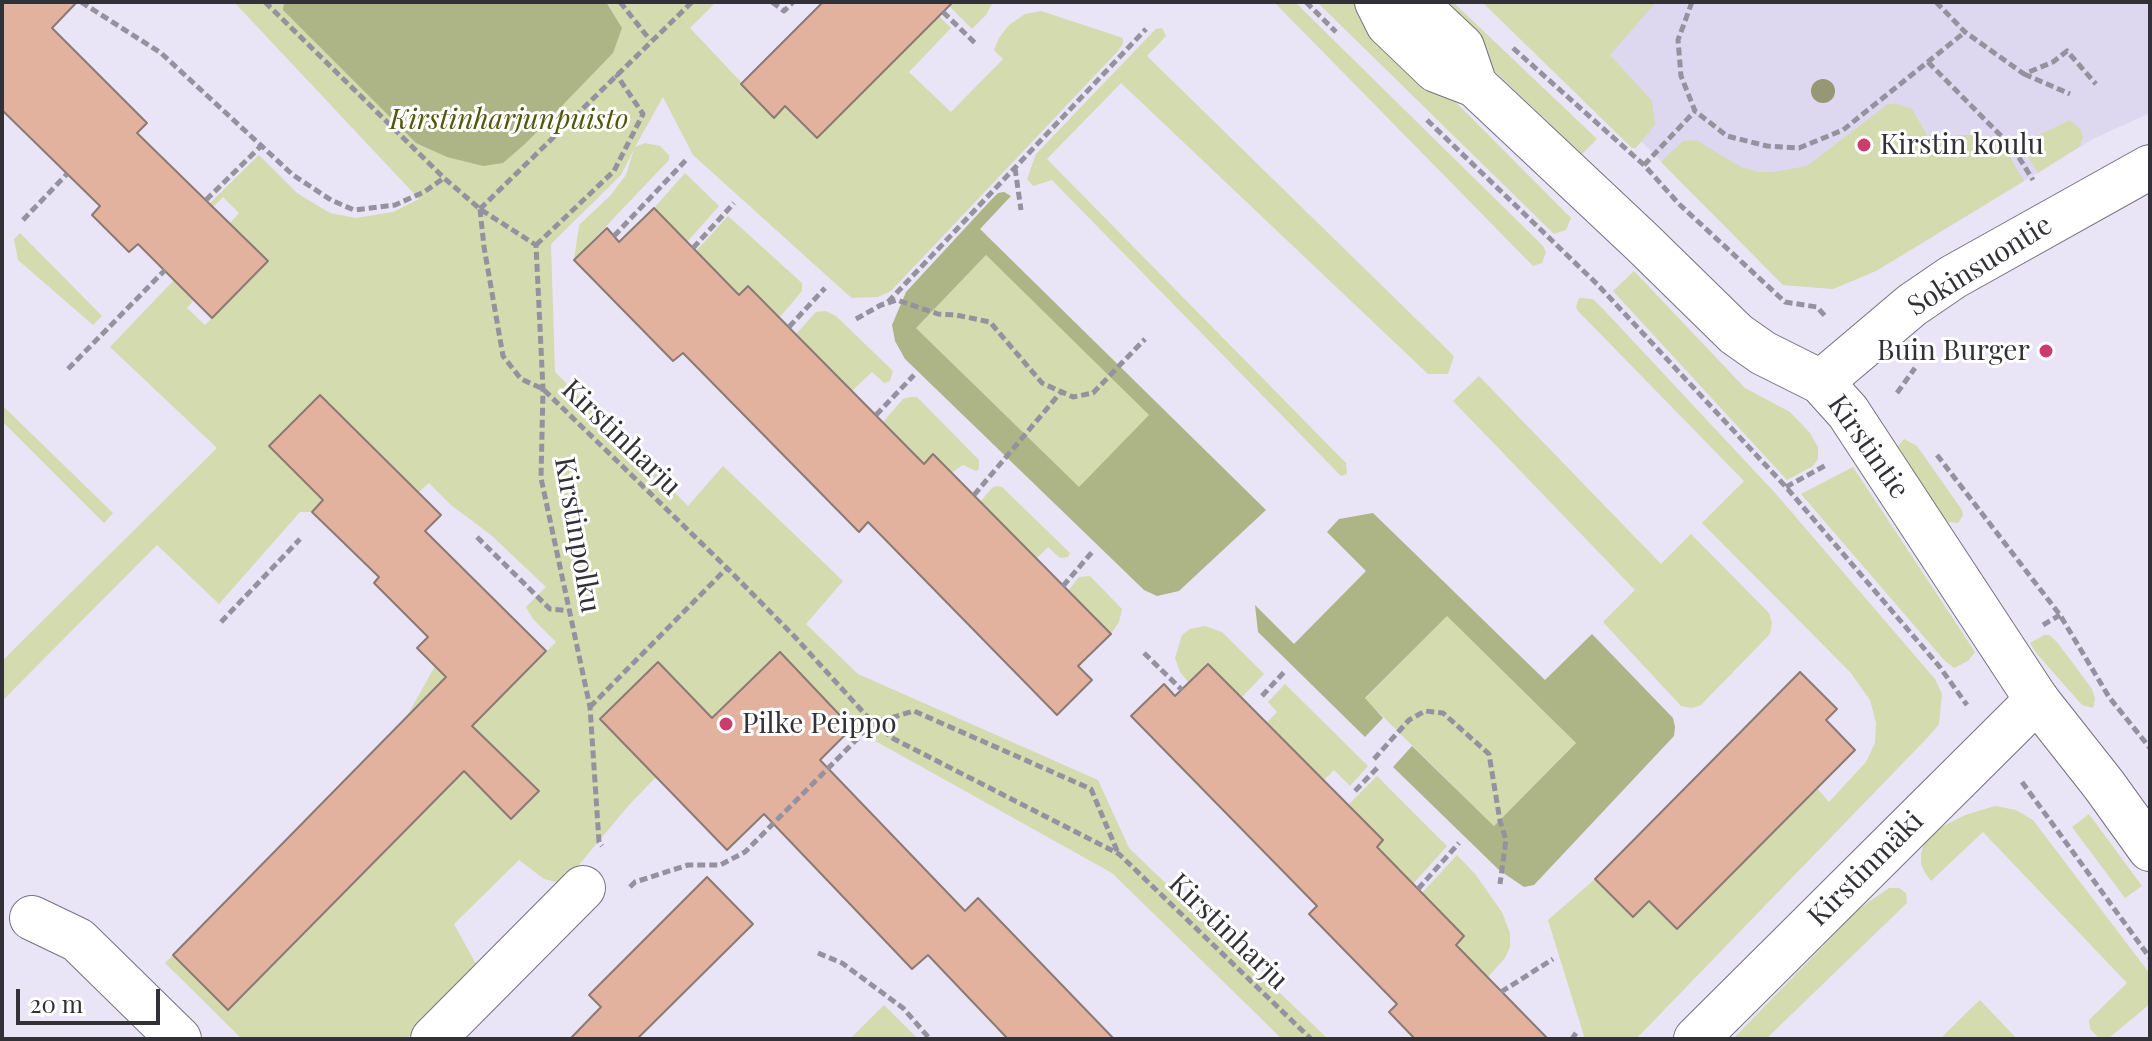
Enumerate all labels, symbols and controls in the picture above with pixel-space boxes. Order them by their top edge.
park label: Kirstinharjunpuisto [390,103,628,137]
place label: Kirstin koulu [1880,128,2044,162]
marker: Kirstin koulu [1855,136,1873,154]
street label: Sokinsuontie [1902,208,2058,324]
place label: Buin Burger [1877,334,2030,368]
marker: Buin Burger [2037,342,2055,360]
street label: Kirstinharju [554,373,688,503]
street label: Kirstintie [1820,389,1916,505]
street label: Kirstinpolku [547,455,607,615]
place label: Pilke Peippo [742,707,897,741]
marker: Pilke Peippo [717,715,735,733]
street label: Kirstinmäki [1802,805,1930,933]
street label: Kirstinharju [1161,867,1295,997]
scale bar [20,973,164,1023]
text: 20 m [30,987,83,1019]

